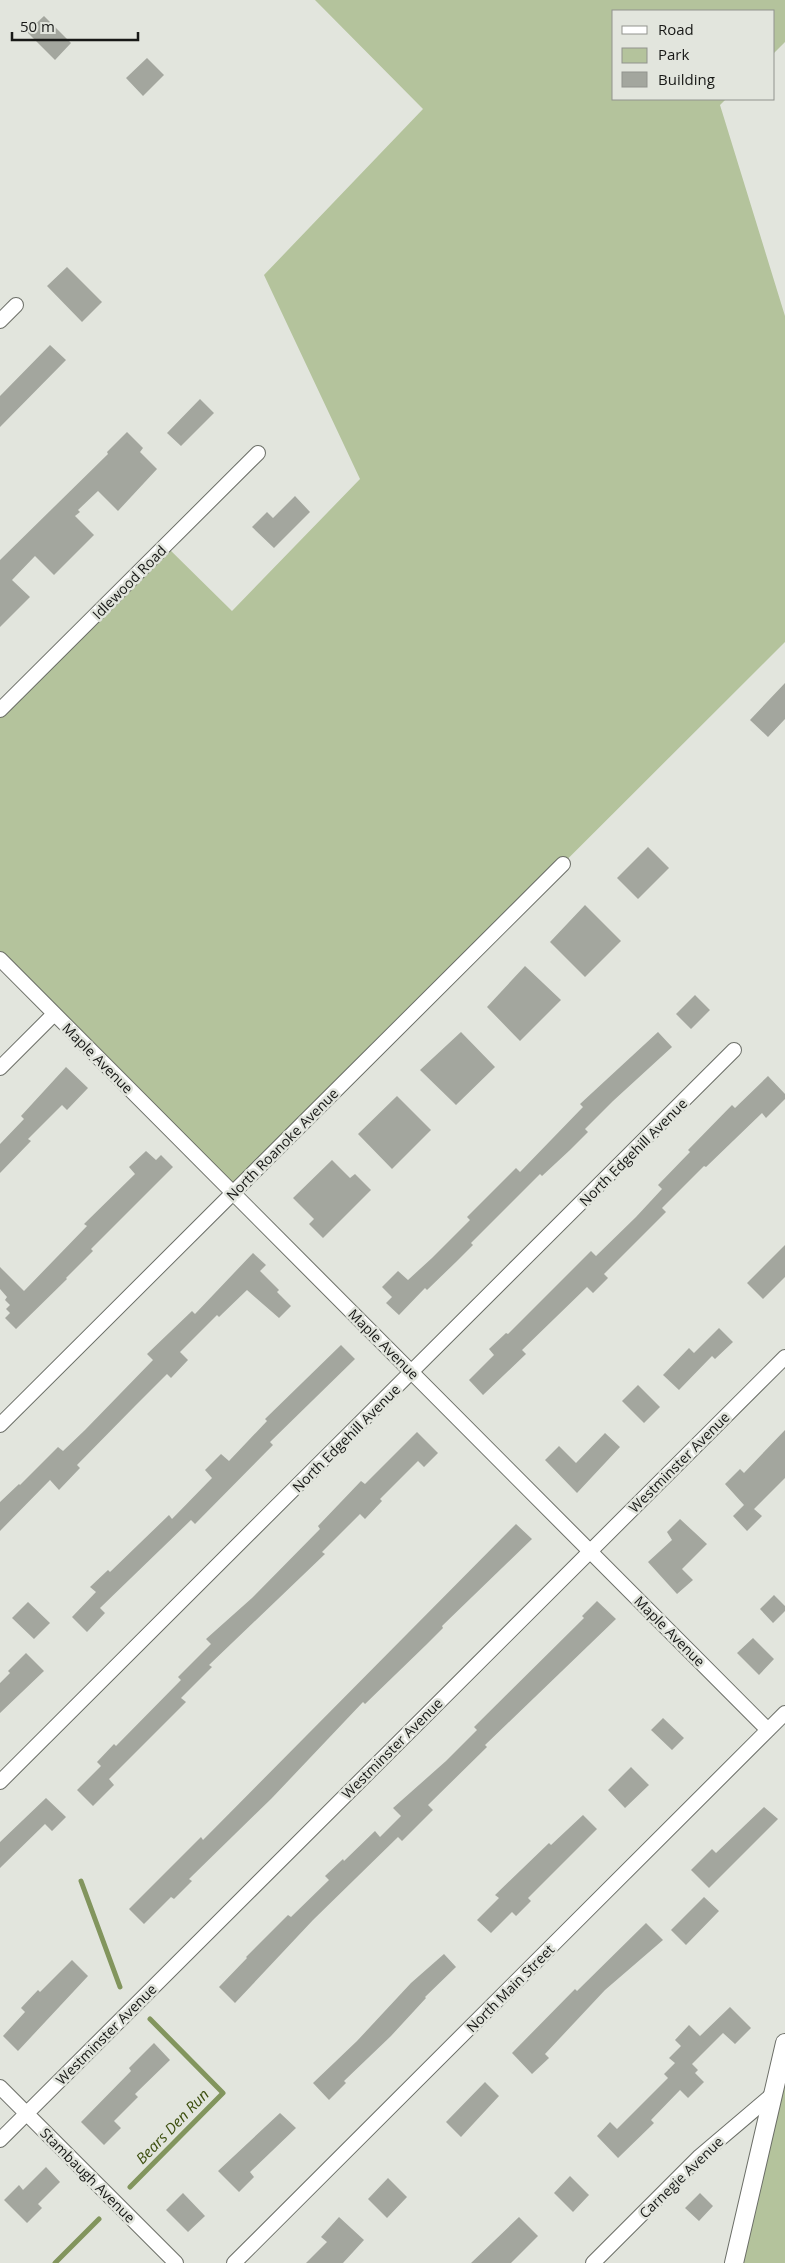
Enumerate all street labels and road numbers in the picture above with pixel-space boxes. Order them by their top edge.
street label: Idlewood Road [88,541,170,623]
street label: Maple Avenue [59,1019,138,1098]
street label: North Roanoke Avenue [222,1084,342,1204]
street label: North Edgehill Avenue [575,1094,691,1210]
street label: Maple Avenue [345,1305,424,1384]
street label: North Edgehill Avenue [288,1380,404,1496]
street label: Westminster Avenue [624,1407,734,1517]
street label: Maple Avenue [631,1592,710,1671]
street label: Westminster Avenue [337,1693,447,1803]
street label: North Main Street [462,1940,558,2036]
street label: Westminster Avenue [51,1979,161,2089]
street label: Stambaugh Avenue [36,2123,140,2227]
street label: Carnegie Avenue [635,2132,727,2222]

